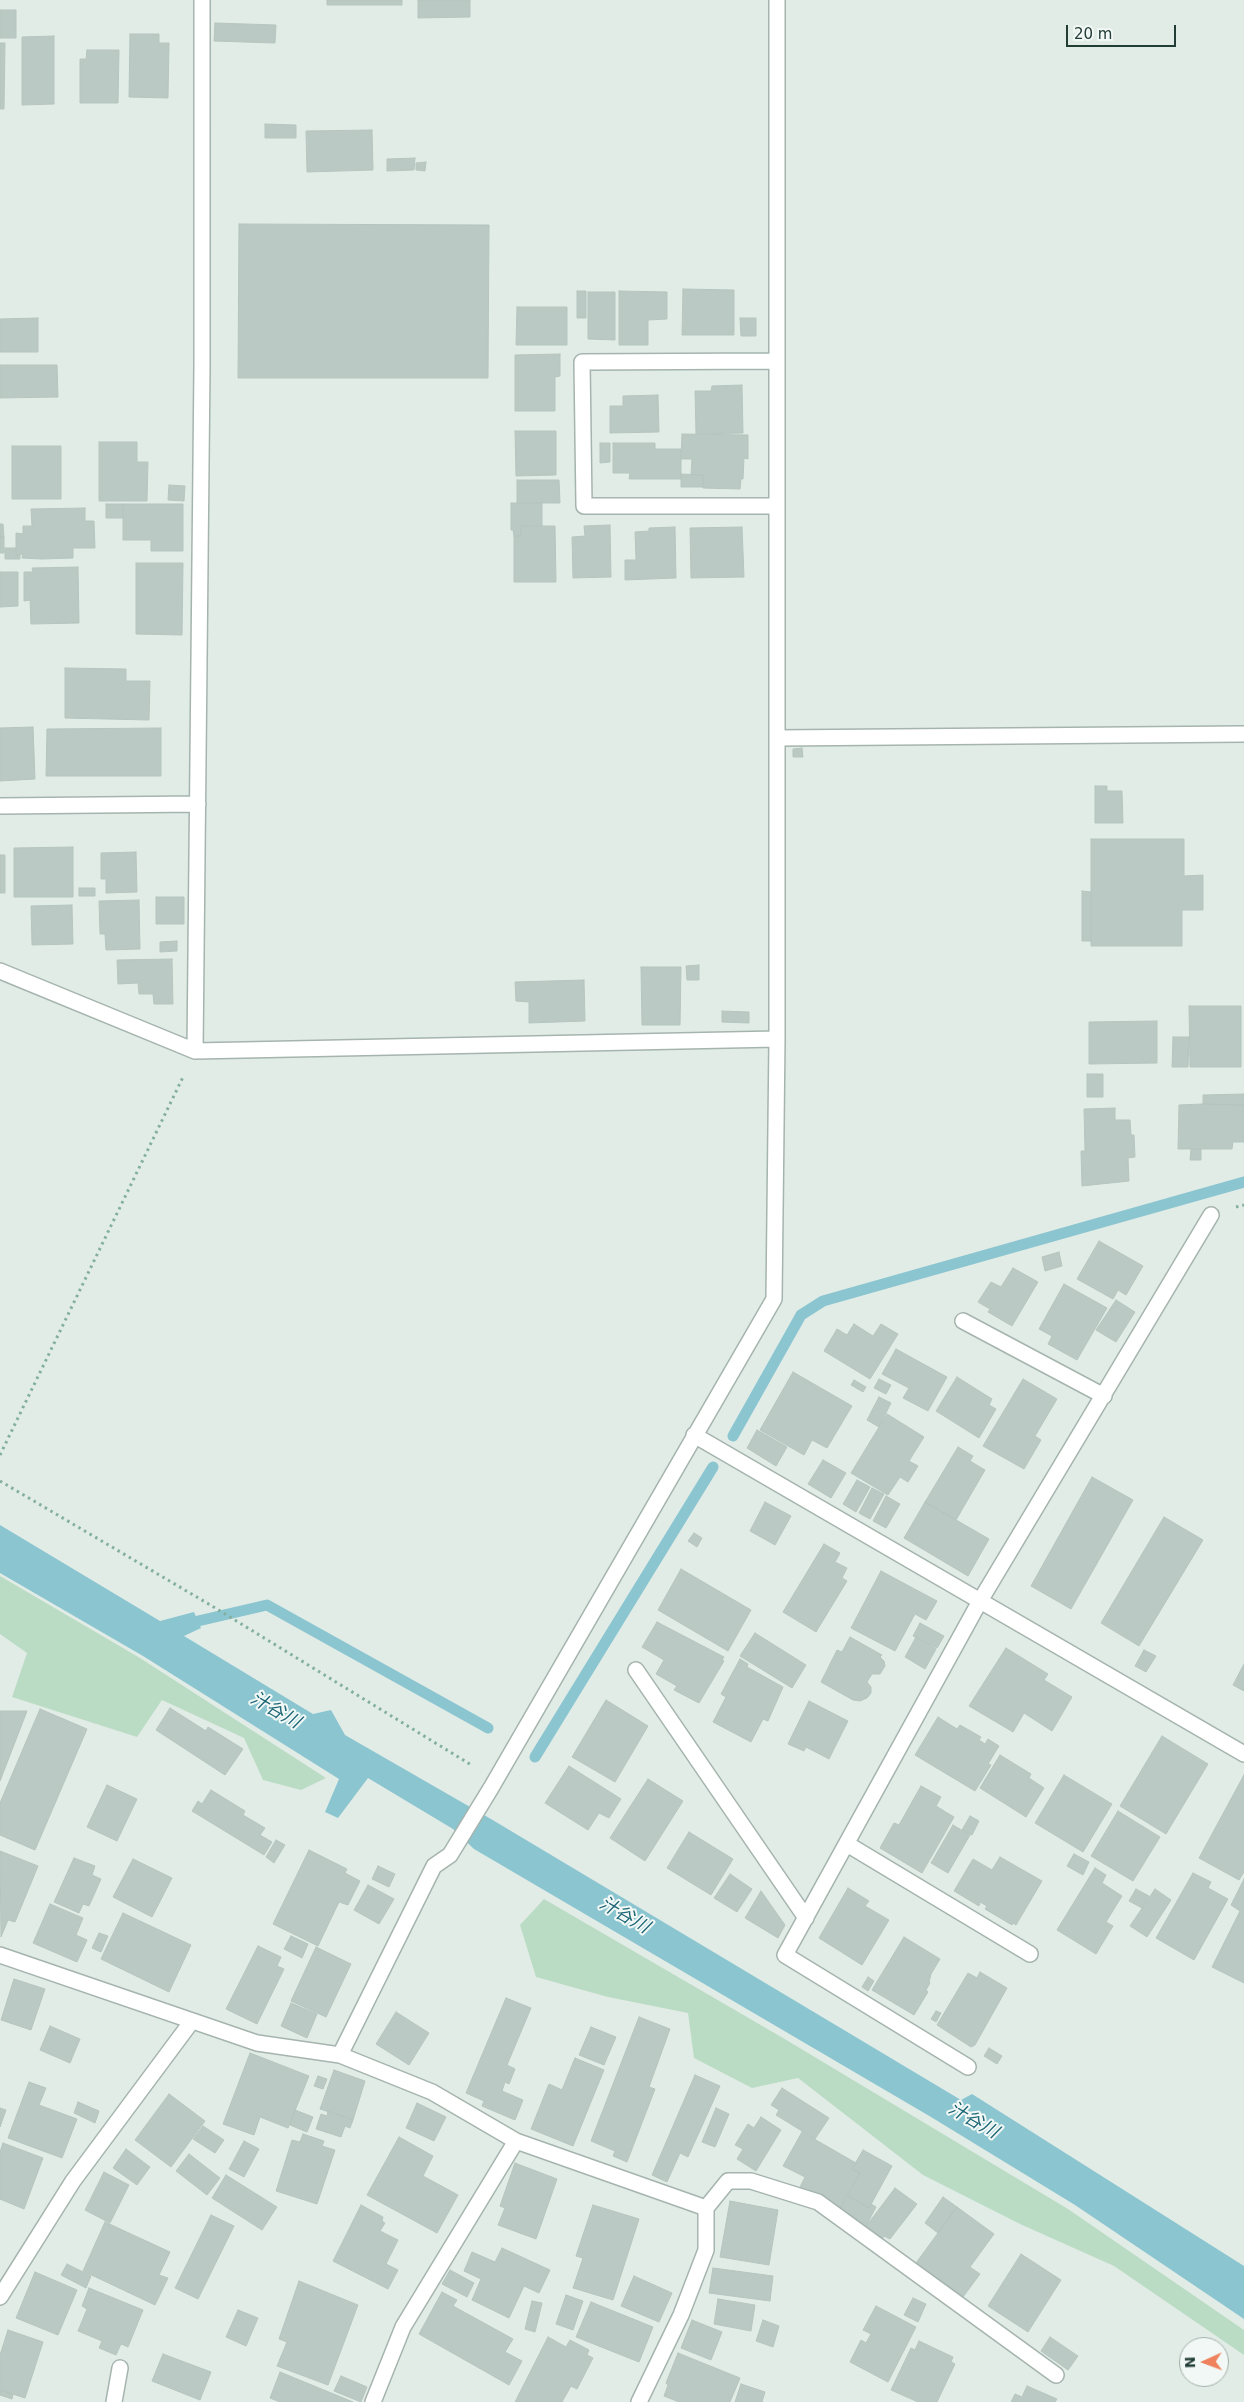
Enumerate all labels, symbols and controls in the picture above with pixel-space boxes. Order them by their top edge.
scale bar [1069,15,1179,47]
text: 20 m [1074,25,1112,43]
water label: 汁谷川 [246,1688,304,1734]
water label: 汁谷川 [595,1893,653,1939]
water label: 汁谷川 [944,2098,1002,2144]
north arrow [1179,2337,1229,2387]
text: N [1182,2356,1198,2369]

